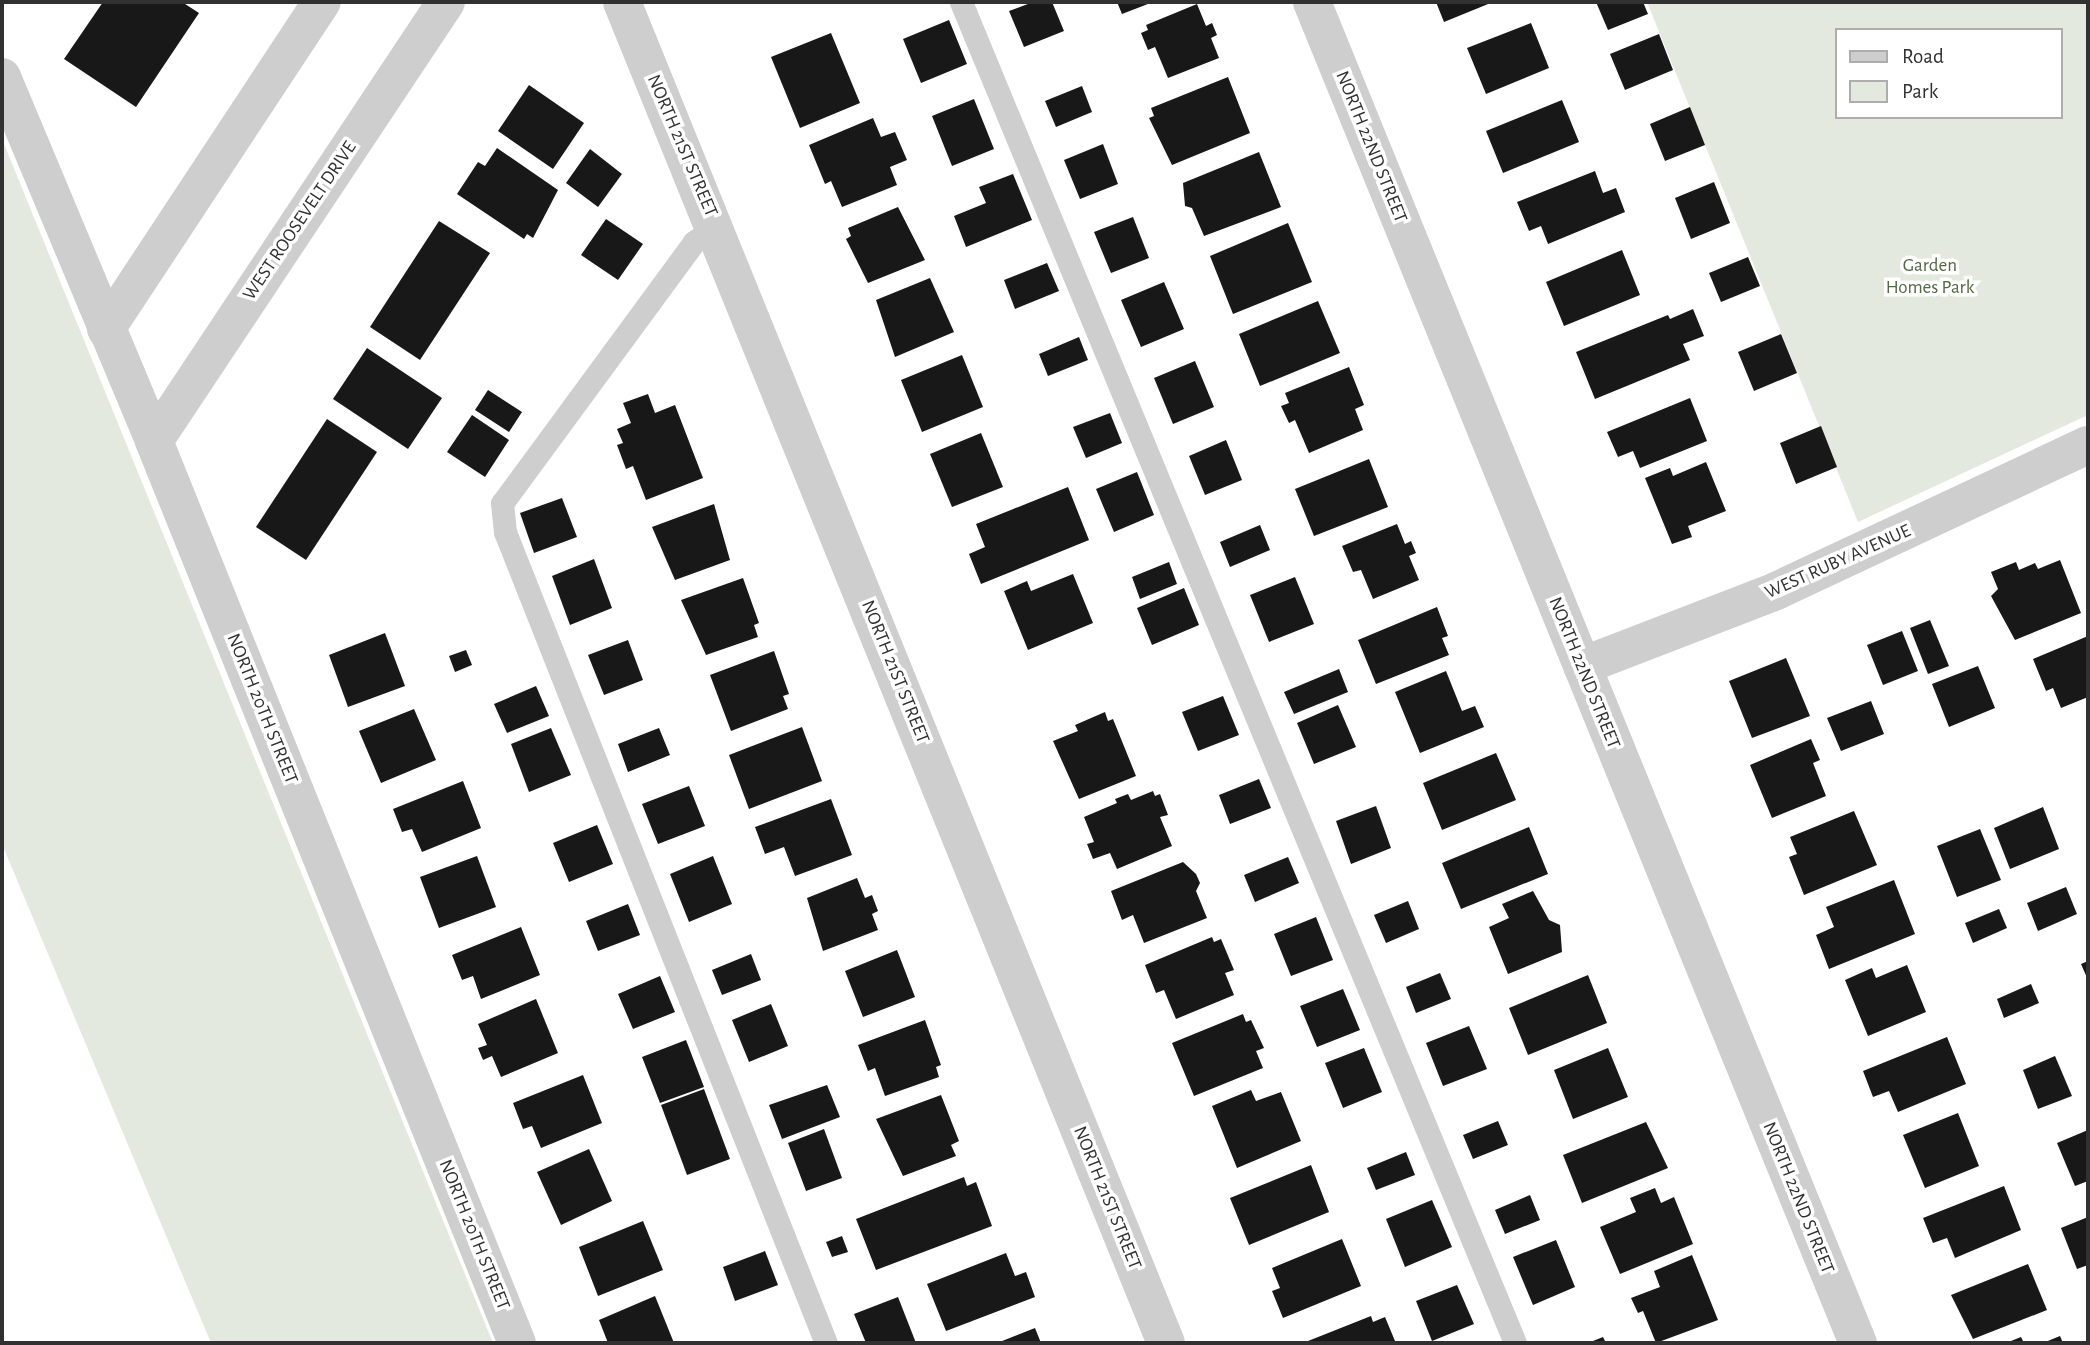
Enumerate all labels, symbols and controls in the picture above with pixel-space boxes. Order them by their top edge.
legend [1834,28,2062,119]
text: Road [1902,46,1944,67]
street label: NORTH 22ND STREET [1330,68,1412,226]
street label: NORTH 21ST STREET [642,71,722,221]
text: Park [1902,81,1938,102]
street label: WEST ROOSEVELT DRIVE [238,137,362,305]
park label: Garden Homes Park [1886,255,1974,299]
street label: WEST RUBY AVENUE [1762,520,1914,604]
street label: NORTH 22ND STREET [1543,594,1625,752]
street label: NORTH 21ST STREET [856,597,934,747]
street label: NORTH 20TH STREET [221,630,303,788]
street label: NORTH 22ND STREET [1757,1119,1839,1277]
street label: NORTH 21ST STREET [1068,1123,1146,1273]
street label: NORTH 20TH STREET [433,1156,515,1314]

